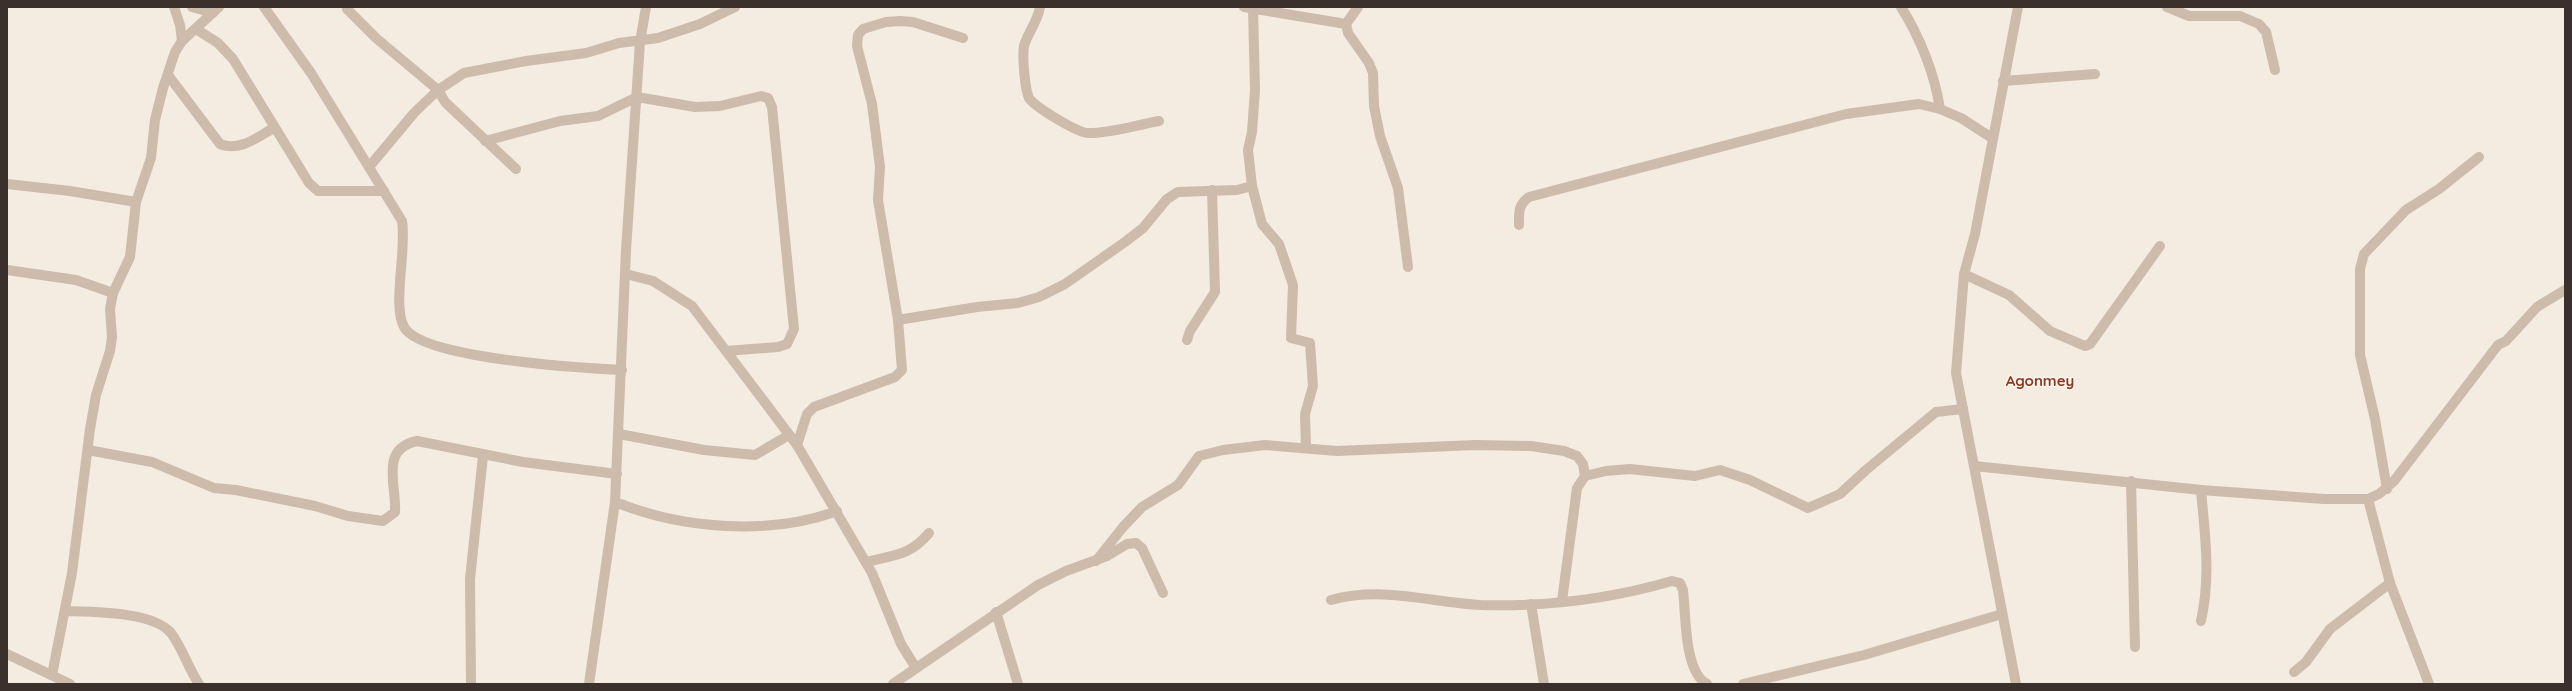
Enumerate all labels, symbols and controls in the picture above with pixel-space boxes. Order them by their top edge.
district label: Agonmey [2006,371,2074,390]

